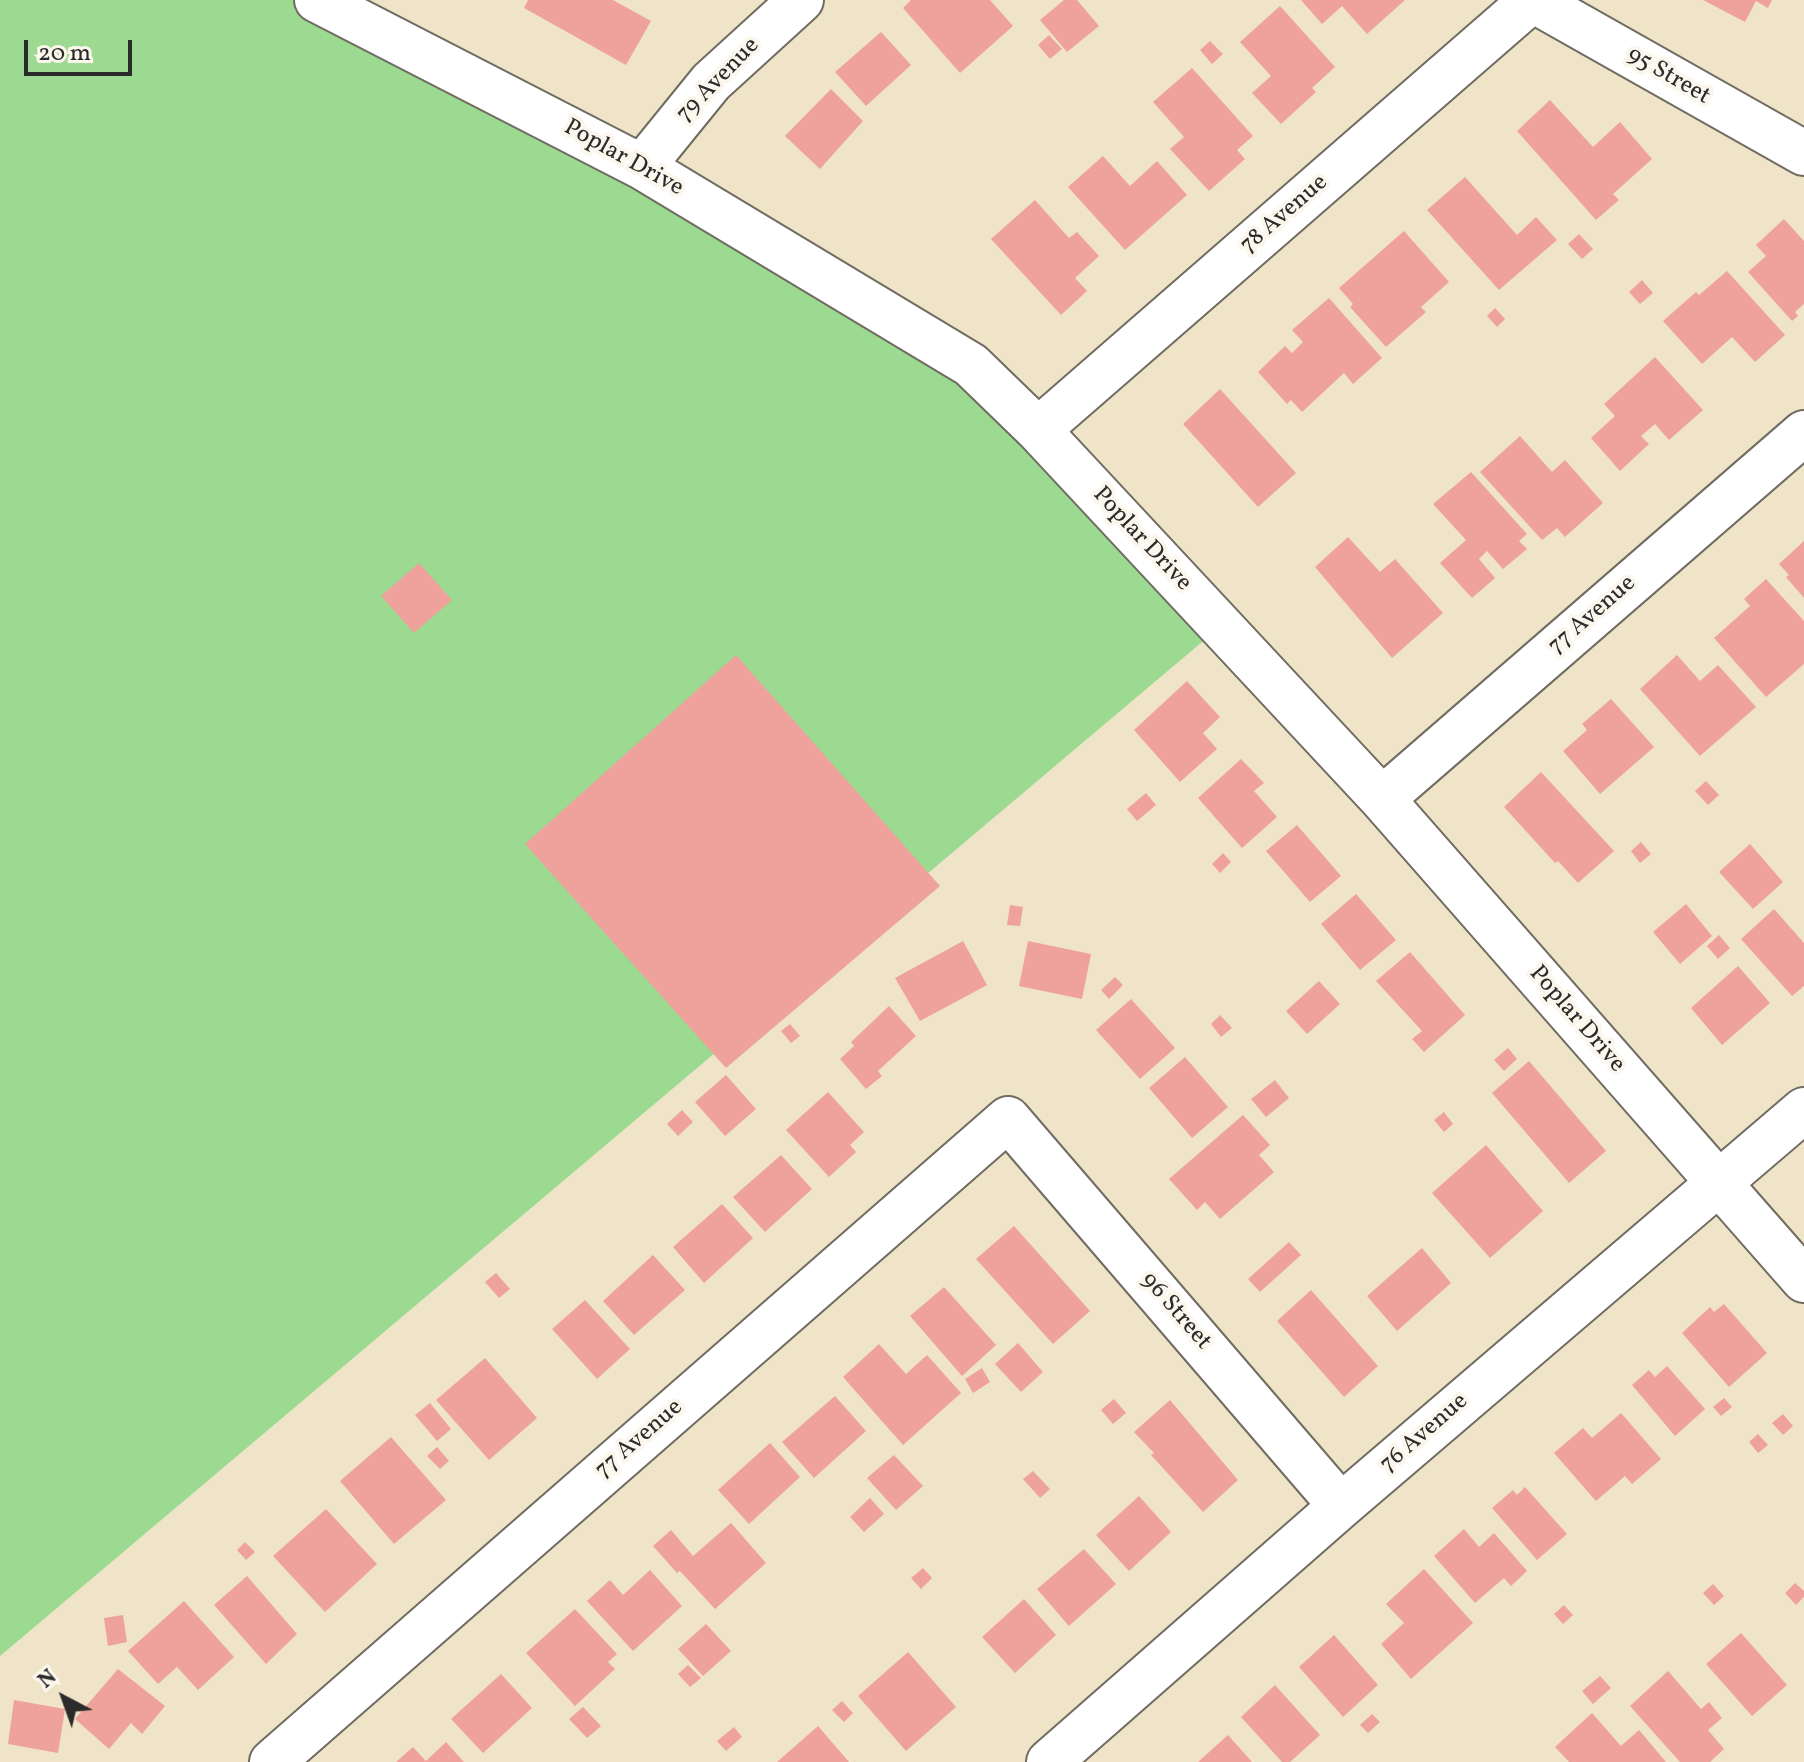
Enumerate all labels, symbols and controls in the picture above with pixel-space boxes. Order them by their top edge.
scale bar [28,24,136,74]
street label: 79 Avenue [671,32,767,130]
text: 20 m [38,37,91,71]
street label: 95 Street [1621,42,1715,112]
street label: Poplar Drive [558,114,688,204]
street label: 78 Avenue [1235,169,1335,261]
street label: Poplar Drive [1085,482,1197,598]
street label: 77 Avenue [1543,570,1643,662]
street label: Poplar Drive [1522,961,1630,1079]
street label: 96 Street [1134,1267,1216,1357]
street label: 76 Avenue [1375,1388,1475,1480]
street label: 77 Avenue [590,1394,690,1486]
north arrow [24,1658,104,1738]
text: N [32,1663,64,1696]

